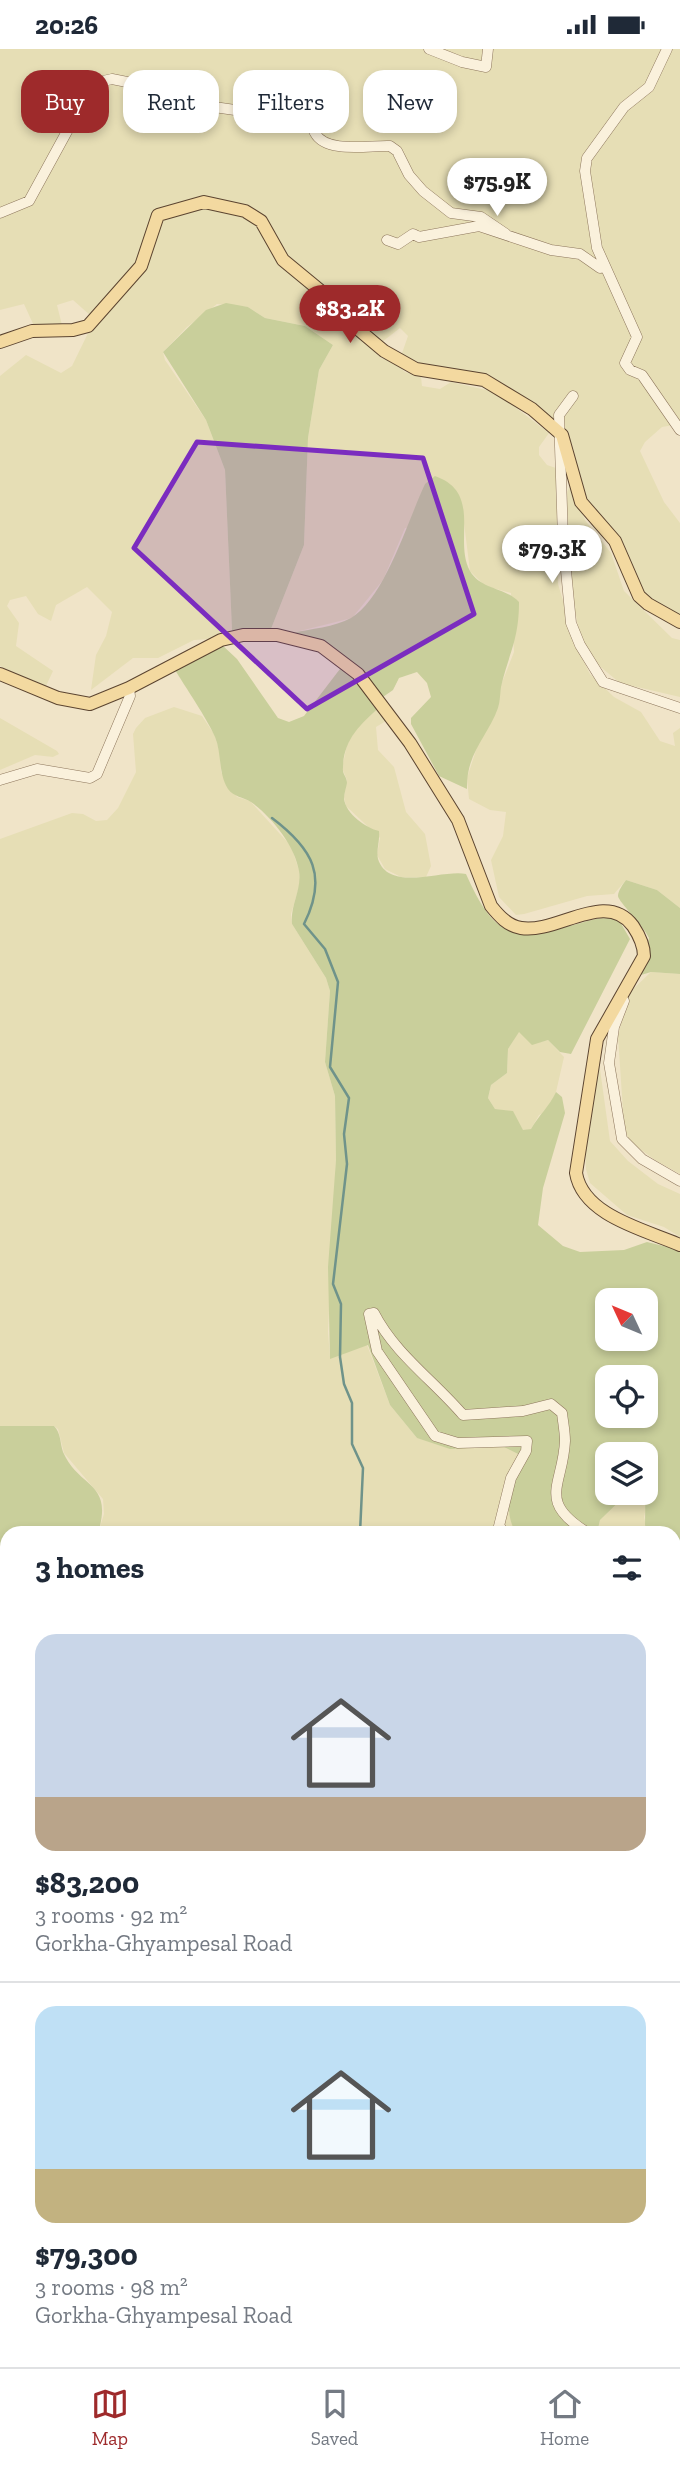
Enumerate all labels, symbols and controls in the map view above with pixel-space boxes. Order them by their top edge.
text: 20:26 [35,9,98,41]
chip: Buy [21,70,109,133]
chip: Rent [123,70,219,133]
chip: Filters [233,70,349,133]
chip: New [363,70,457,133]
pin: $75.9K [440,159,554,218]
text: $75.9K [463,167,531,195]
pin: $83.2K [293,285,407,345]
text: $83.2K [315,294,385,322]
pin: $79.3K [495,525,609,585]
text: $79.3K [518,534,586,562]
north arrow [595,1288,658,1351]
map controls [595,1288,658,1505]
button: locate [595,1365,658,1428]
button: layers [595,1442,658,1505]
icon: filters [608,1549,646,1587]
text: 3 homes [35,1550,144,1586]
icon: home [278,1680,404,1806]
text: $83,200 [35,1865,139,1901]
text: 3 rooms · 92 m² [35,1901,187,1929]
text: Gorkha-Ghyampesal Road [35,1929,292,1957]
icon: home [278,2052,404,2178]
text: $79,300 [35,2237,138,2273]
text: 3 rooms · 98 m² [35,2273,188,2301]
text: Gorkha-Ghyampesal Road [35,2301,292,2329]
tab: Map [91,2385,129,2450]
tab: Saved [311,2385,358,2450]
tab: Home [540,2385,589,2450]

